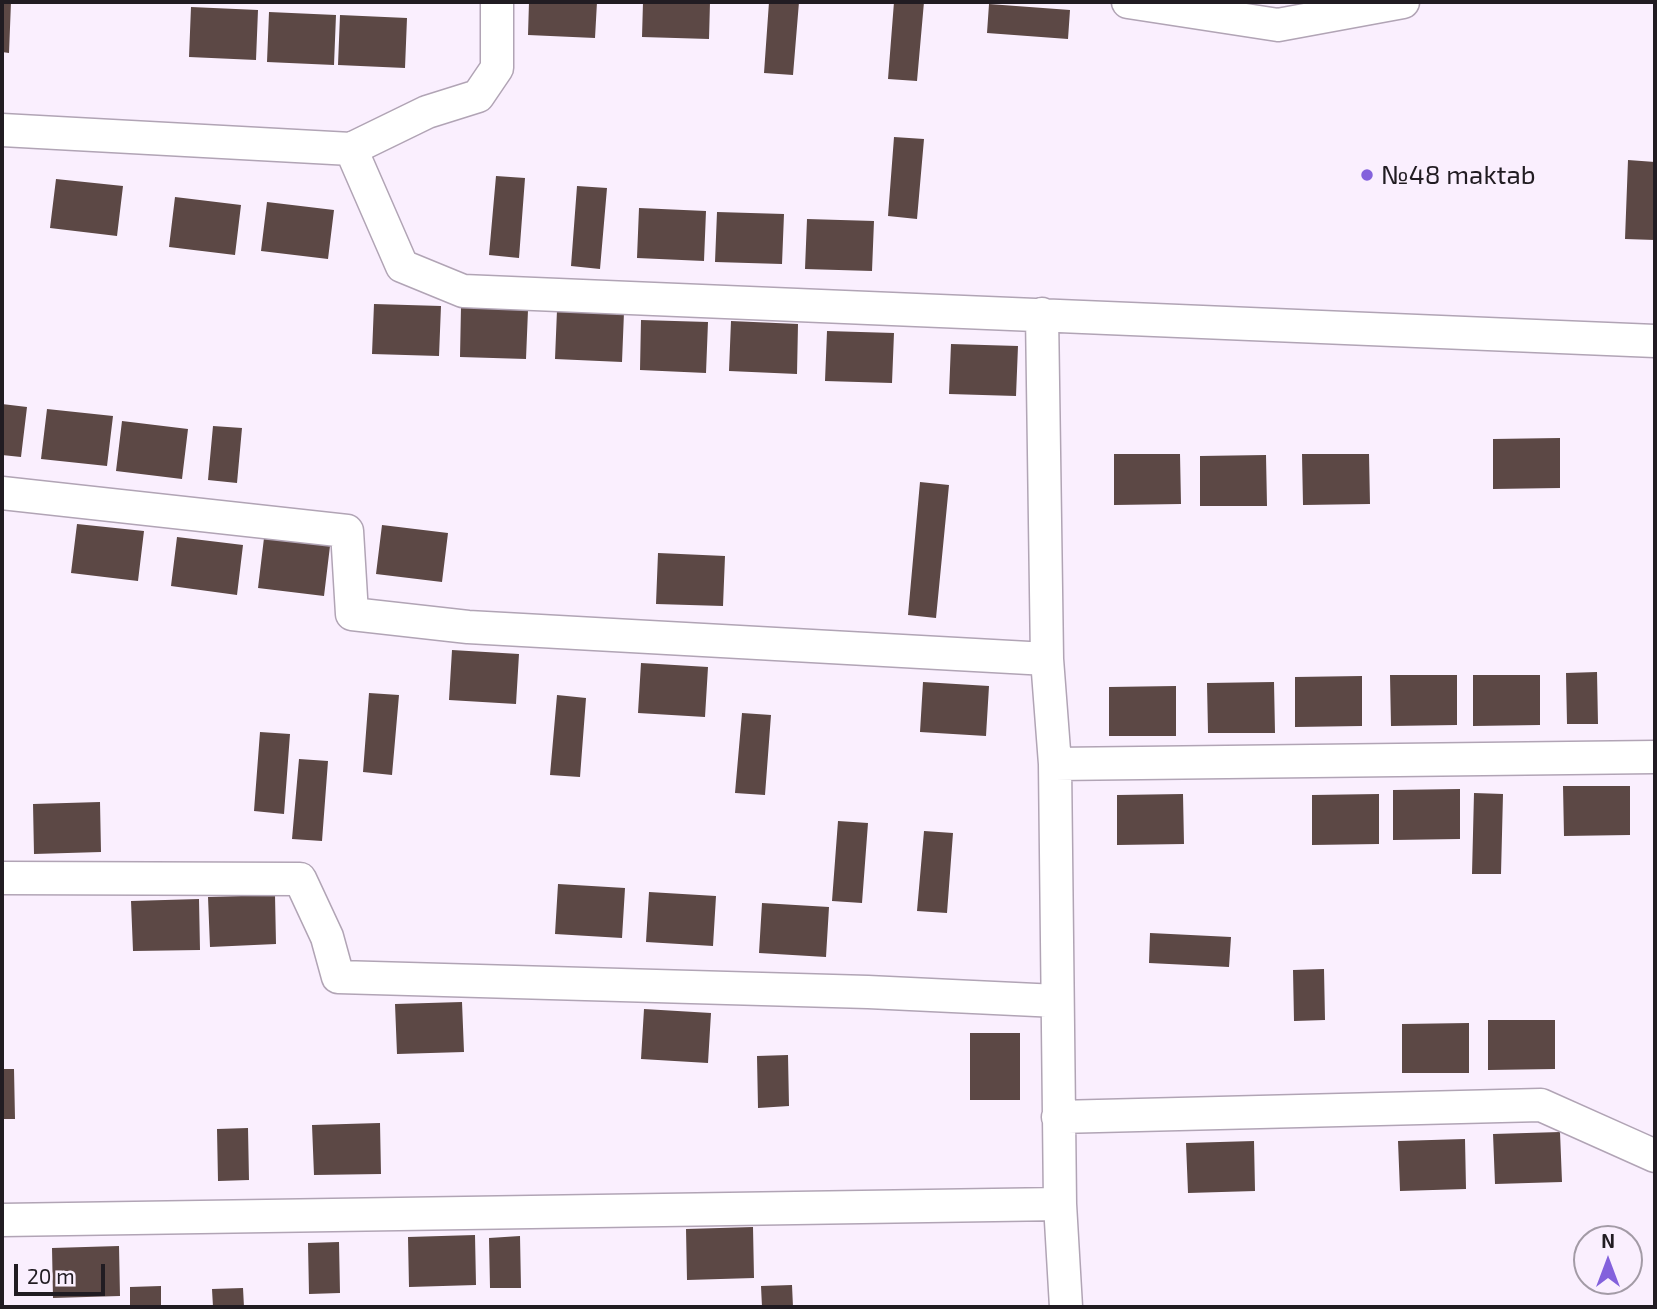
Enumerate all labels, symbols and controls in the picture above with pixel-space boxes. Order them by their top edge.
place label: №48 maktab [1381,159,1536,191]
marker: №48 maktab [1359,167,1375,183]
north arrow [1573,1225,1643,1295]
text: N [1601,1229,1615,1252]
scale bar [18,1250,108,1294]
text: 20 m [27,1263,75,1288]

